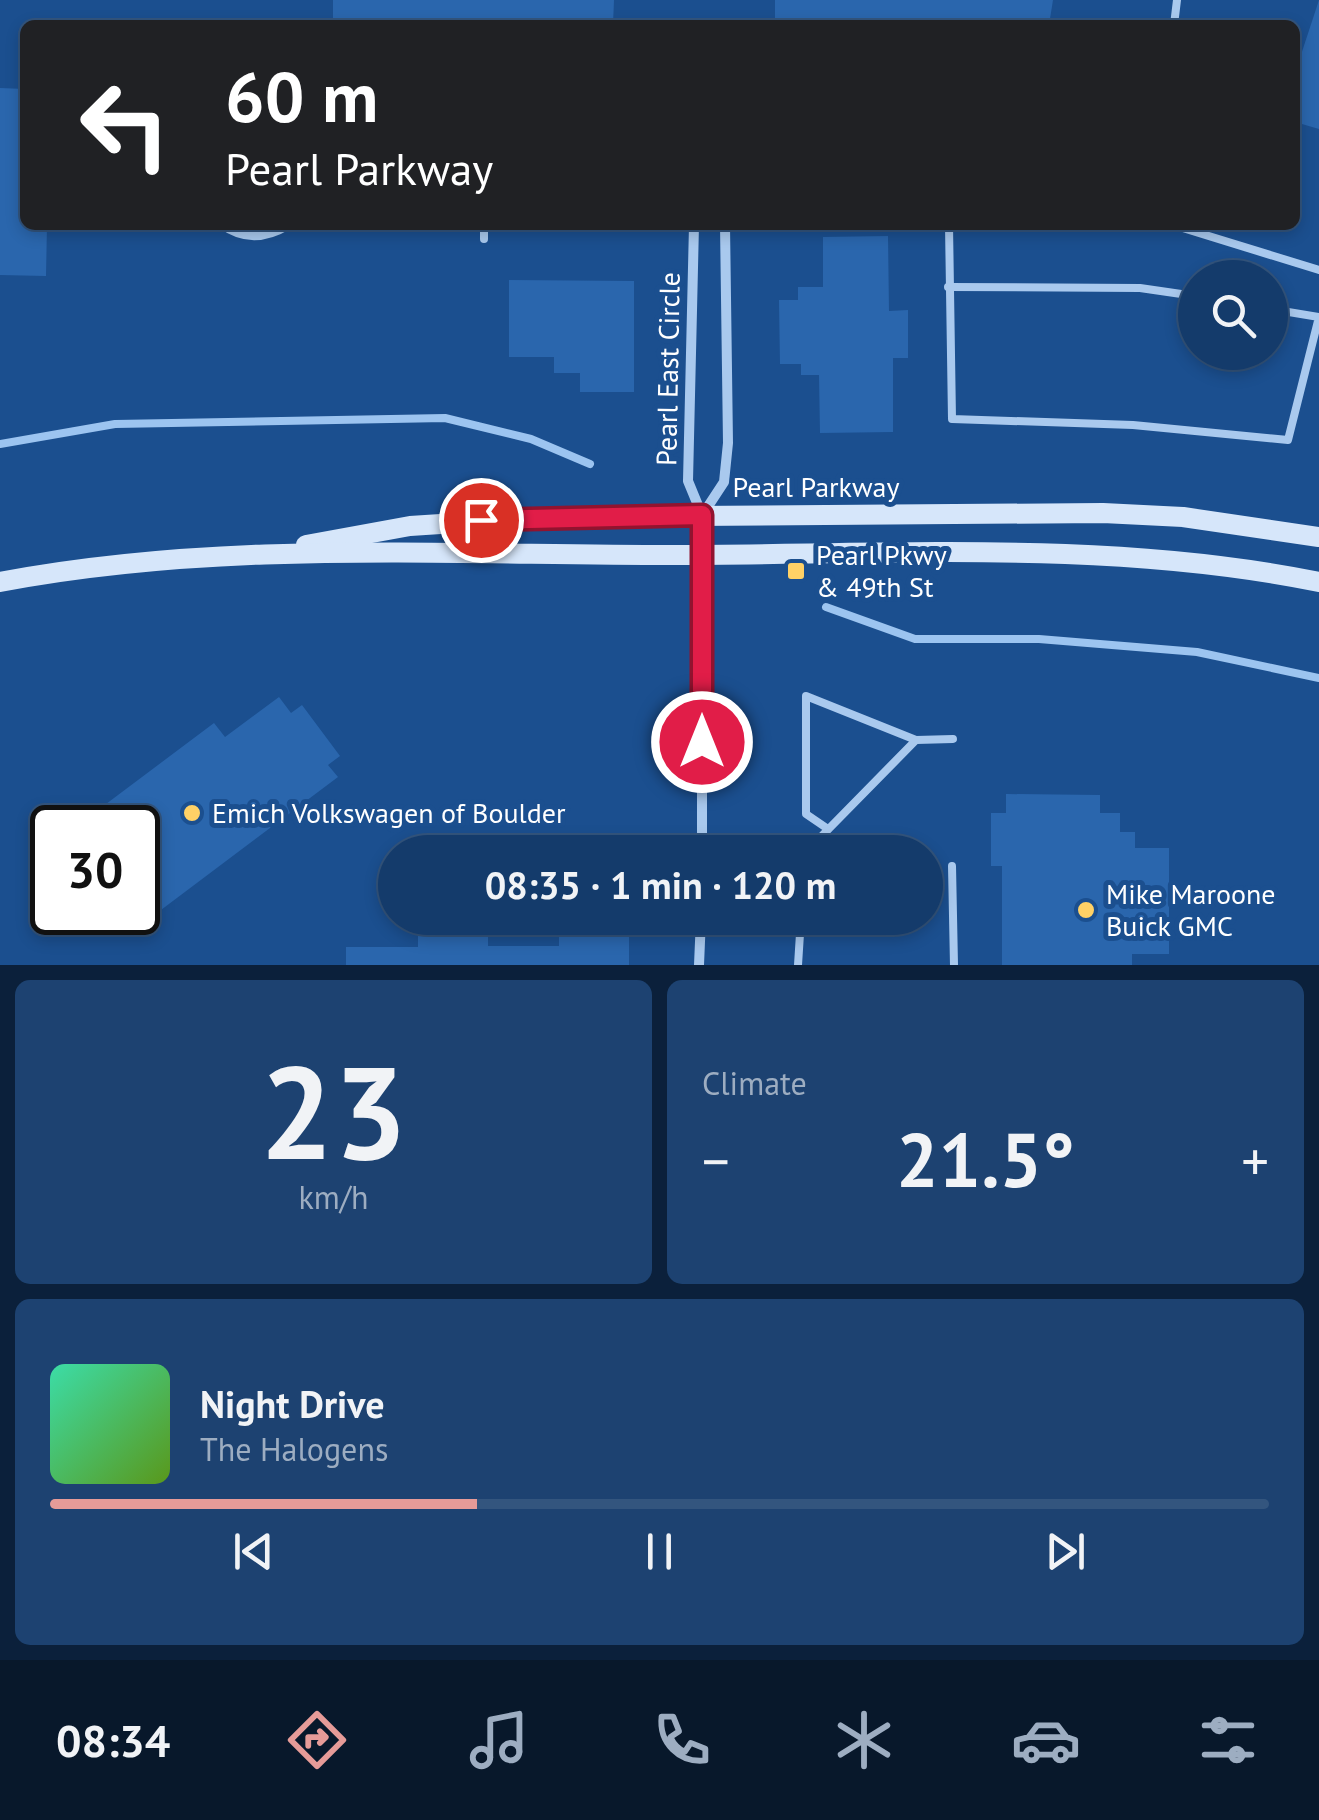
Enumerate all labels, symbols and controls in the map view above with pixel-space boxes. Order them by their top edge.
text: 60 m [225,51,378,141]
icon: left [60,60,190,190]
text: Pearl Parkway [225,139,493,197]
map controls [1178,260,1288,370]
button: search [1178,260,1288,370]
street label: Pearl East Circle [647,272,688,466]
street label: Pearl Parkway [733,468,899,505]
pin [439,478,524,563]
icon: arrive [454,493,509,548]
place label: Pearl Pkwy & 49th St [816,536,947,605]
marker: Pearl Pkwy & 49th St [785,560,807,582]
position arrow [650,690,754,794]
place label: Emich Volkswagen of Boulder [212,794,566,831]
marker: Emich Volkswagen of Boulder [181,802,203,824]
speed limit sign: 30 [30,805,160,935]
text: 08:35 · 1 min · 120 m [485,860,836,909]
place label: Mike Maroone Buick GMC [1106,875,1276,944]
marker: Mike Maroone Buick GMC [1075,899,1097,921]
text: 23 [260,1027,407,1195]
text: Climate [702,1062,807,1104]
text: 21.5° [896,1111,1075,1208]
text: − [702,1125,730,1196]
text: + [1241,1125,1269,1196]
text: km/h [298,1176,369,1218]
text: Night Drive [200,1379,384,1428]
text: The Halogens [200,1428,388,1470]
icon: previous [226,1524,281,1579]
icon: pause [632,1524,687,1579]
icon: next [1038,1524,1093,1579]
icon: directions [282,1705,352,1775]
icon: music [464,1705,534,1775]
icon: phone [647,1705,717,1775]
icon: climate [829,1705,899,1775]
icon: car [1011,1705,1081,1775]
icon: filters [1193,1705,1263,1775]
text: 08:34 [56,1711,170,1769]

